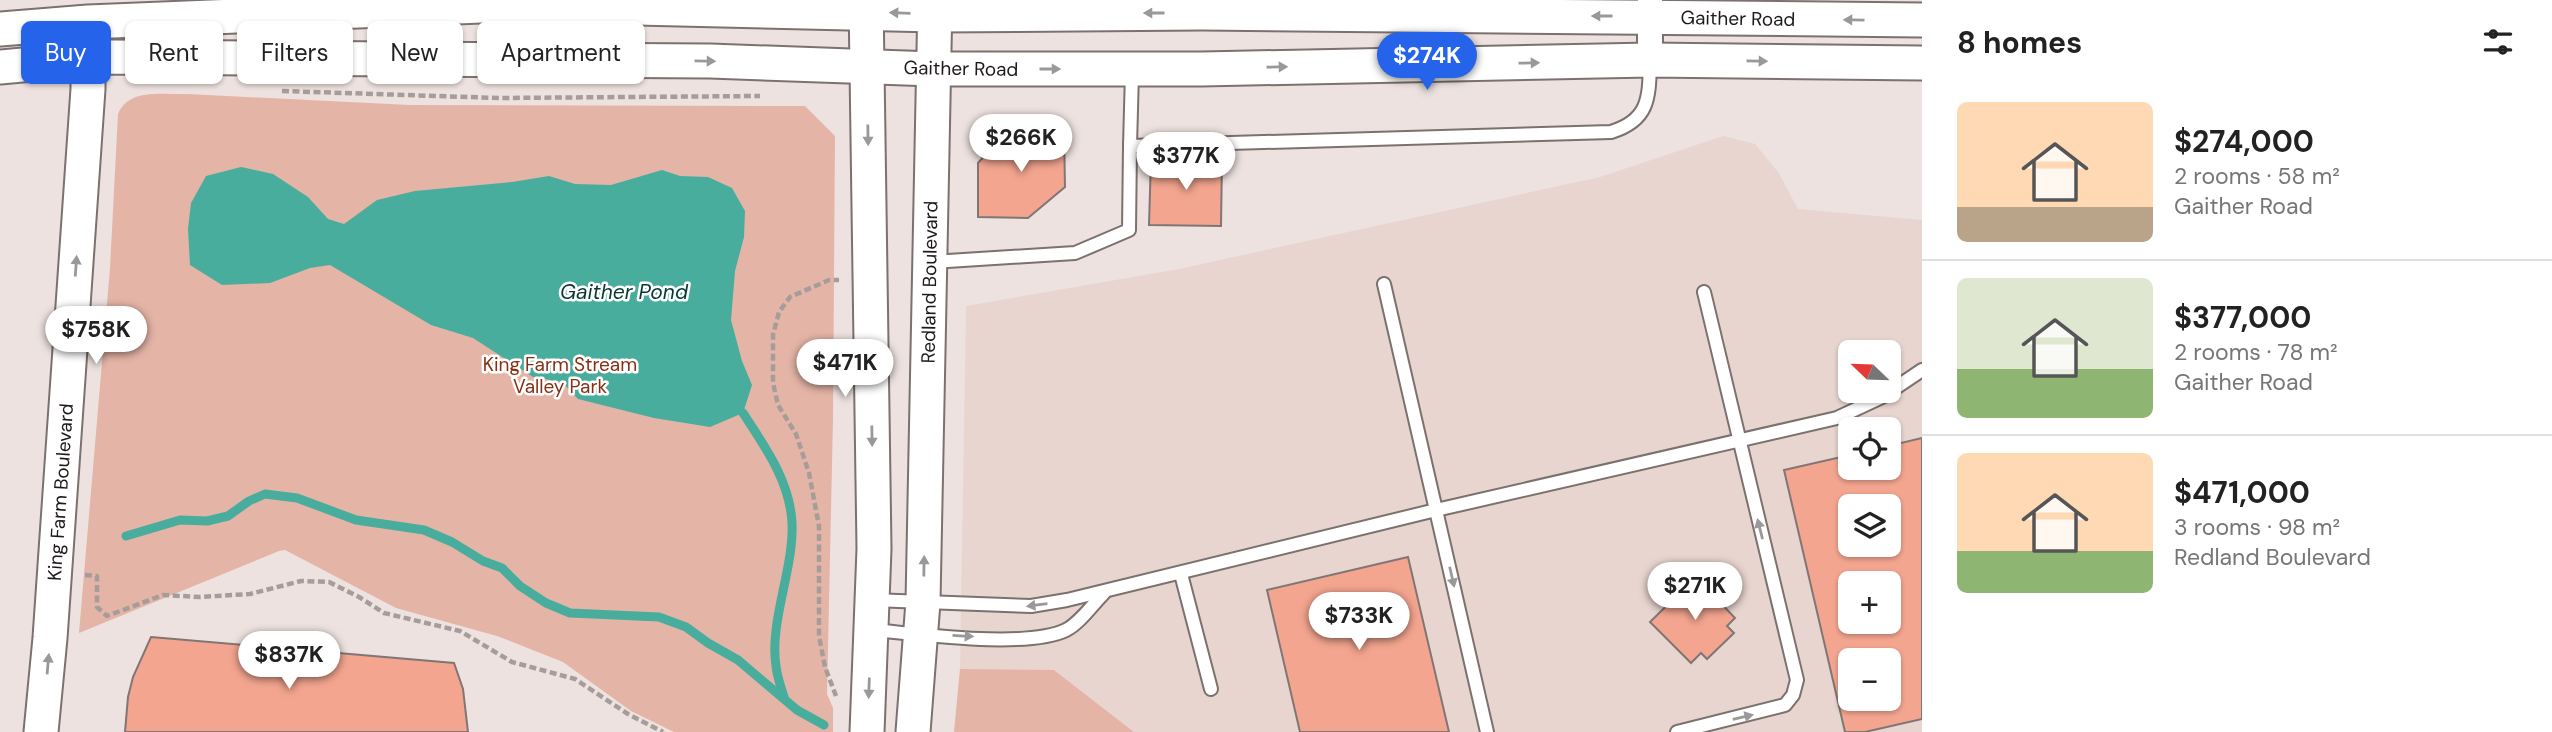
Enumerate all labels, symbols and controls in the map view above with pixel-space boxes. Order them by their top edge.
street label: Gaither Road [1680,5,1796,32]
one-way arrow [889,8,911,19]
one-way arrow [1143,8,1165,19]
one-way arrow [1591,11,1613,22]
one-way arrow [1843,14,1865,25]
chip: Buy [21,21,111,84]
chip: Rent [125,21,223,84]
chip: Filters [237,21,353,84]
chip: New [367,21,463,84]
chip: Apartment [477,21,645,84]
text: 8 homes [1957,23,2082,62]
icon: filters [2479,23,2517,61]
pin: $274K [1378,32,1476,92]
text: $274K [1393,40,1461,70]
one-way arrow [694,55,716,67]
street label: Gaither Road [903,55,1019,82]
one-way arrow [1746,56,1768,67]
one-way arrow [1519,57,1541,68]
one-way arrow [1267,61,1289,73]
one-way arrow [1039,63,1061,75]
pin: $266K [972,114,1070,174]
text: $266K [985,122,1057,152]
text: $274,000 [2174,122,2314,161]
one-way arrow [862,124,873,146]
icon: home [2013,130,2097,214]
pin: $377K [1137,132,1235,192]
text: $377K [1152,140,1220,170]
text: 2 rooms · 58 m² [2174,161,2340,191]
text: Gaither Road [2174,191,2313,221]
street label: Redland Boulevard [916,201,943,364]
one-way arrow [71,255,82,277]
water label: Gaither Pond [560,278,689,306]
text: $377,000 [2174,298,2311,337]
pin: $758K [47,306,145,366]
icon: home [2013,306,2097,390]
text: $758K [61,314,131,344]
text: 2 rooms · 78 m² [2174,337,2338,367]
pin: $471K [796,340,894,399]
north arrow [1838,340,1900,402]
map controls [1838,340,1901,711]
text: $471K [812,347,878,377]
park label: King Farm Stream Valley Park [483,352,637,399]
text: Gaither Road [2174,367,2313,397]
street label: King Farm Boulevard [42,402,79,582]
button: locate [1838,417,1901,480]
one-way arrow [866,425,878,447]
text: $471,000 [2174,473,2310,512]
icon: home [2013,481,2097,565]
button: layers [1838,494,1901,557]
text: 3 rooms · 98 m² [2174,512,2340,542]
one-way arrow [1755,518,1766,540]
text: Redland Boulevard [2174,542,2371,572]
one-way arrow [918,555,929,577]
pin: $271K [1646,562,1744,622]
one-way arrow [1446,566,1457,588]
text: $271K [1663,570,1727,600]
button: + [1838,571,1901,634]
pin: $733K [1310,592,1408,652]
one-way arrow [1026,599,1048,610]
text: $733K [1325,600,1393,630]
one-way arrow [953,631,975,642]
pin: $837K [240,632,338,691]
text: $837K [254,639,324,669]
button: − [1838,648,1901,711]
one-way arrow [43,653,54,675]
one-way arrow [863,677,874,699]
one-way arrow [1732,711,1754,722]

